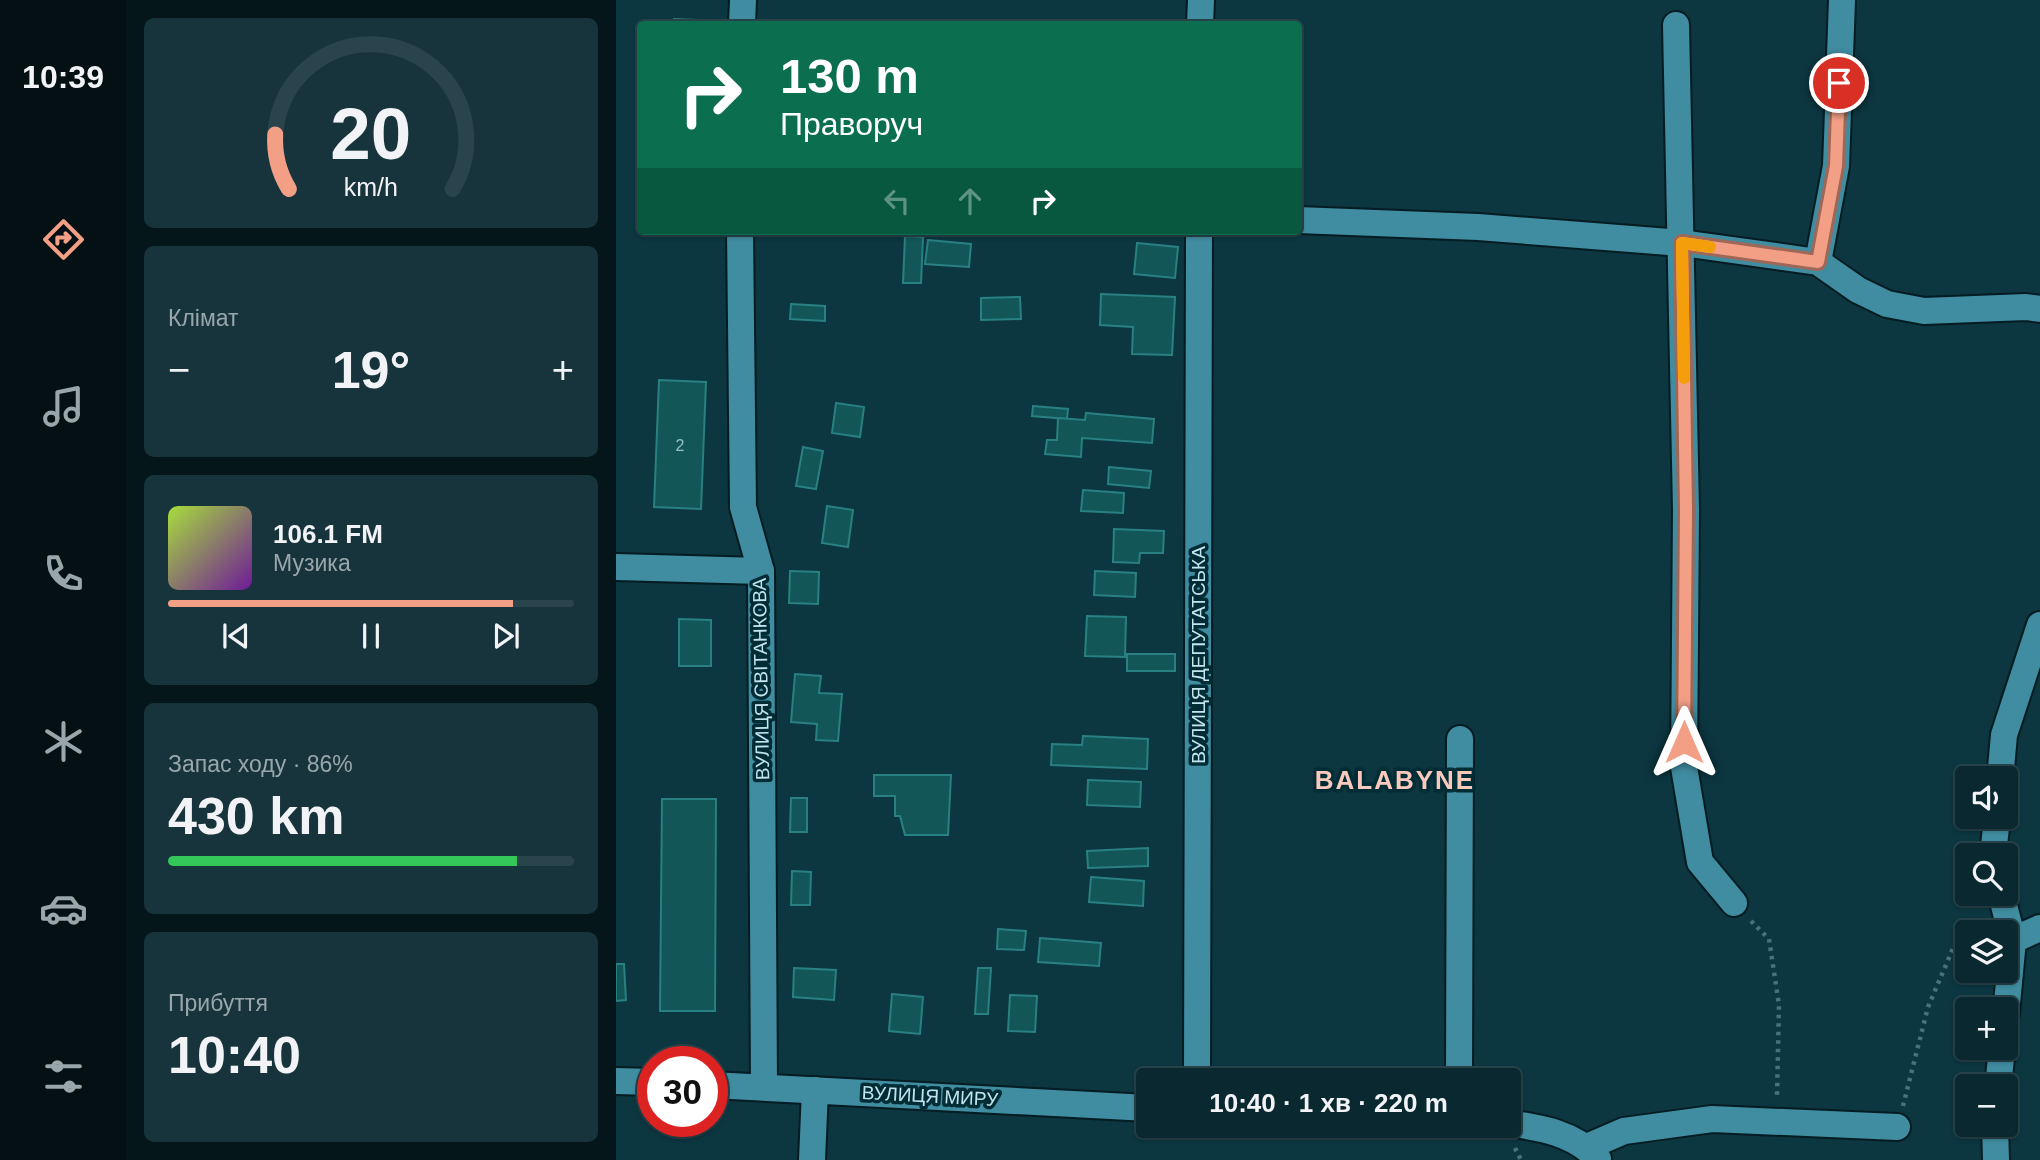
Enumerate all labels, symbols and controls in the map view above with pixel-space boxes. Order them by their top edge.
icon: right [665,49,756,140]
text: 130 m [780,49,919,103]
pin [1809,53,1869,113]
text: 10:39 [22,59,104,95]
icon: arrive [1820,64,1858,102]
text: 20 [331,94,411,175]
text: Праворуч [780,106,923,142]
text: km/h [344,173,398,201]
icon: left [878,182,916,220]
icon: ahead [951,182,989,220]
icon: right [1024,182,1062,220]
icon: directions [39,215,88,264]
text: Клімат [168,305,239,331]
text: 19° [332,341,410,399]
text: − [168,349,190,391]
text: + [552,349,574,391]
icon: music [39,382,88,431]
house number: 2 [676,437,685,454]
text: 106.1 FM [273,519,383,549]
street label: ВУЛИЦЯ ДЕПУТАТСЬКА [1188,546,1209,764]
icon: phone [39,549,88,598]
text: Музика [273,550,351,576]
street label: ВУЛИЦЯ СВІТАНКОВА [749,577,773,780]
icon: previous [217,617,255,655]
icon: pause [352,617,390,655]
icon: next [487,617,525,655]
position arrow [1647,705,1721,779]
icon: climate [39,717,88,766]
text: Запас ходу · 86% [168,751,353,777]
district label: BALABYNE [1315,765,1475,795]
map controls [1955,766,2018,1137]
button: sound [1955,766,2018,829]
text: 430 km [168,787,344,845]
button: search [1955,843,2018,906]
icon: car [39,884,88,933]
button: layers [1955,920,2018,983]
text: Прибуття [168,990,268,1016]
button: + [1955,997,2018,1060]
text: 10:40 [168,1026,301,1084]
speed limit sign: 30 [637,1046,728,1137]
icon: filters [39,1052,88,1101]
button: − [1955,1074,2018,1137]
street label: ВУЛИЦЯ МИРУ [861,1082,1000,1110]
text: 10:40 · 1 хв · 220 m [1209,1088,1448,1118]

